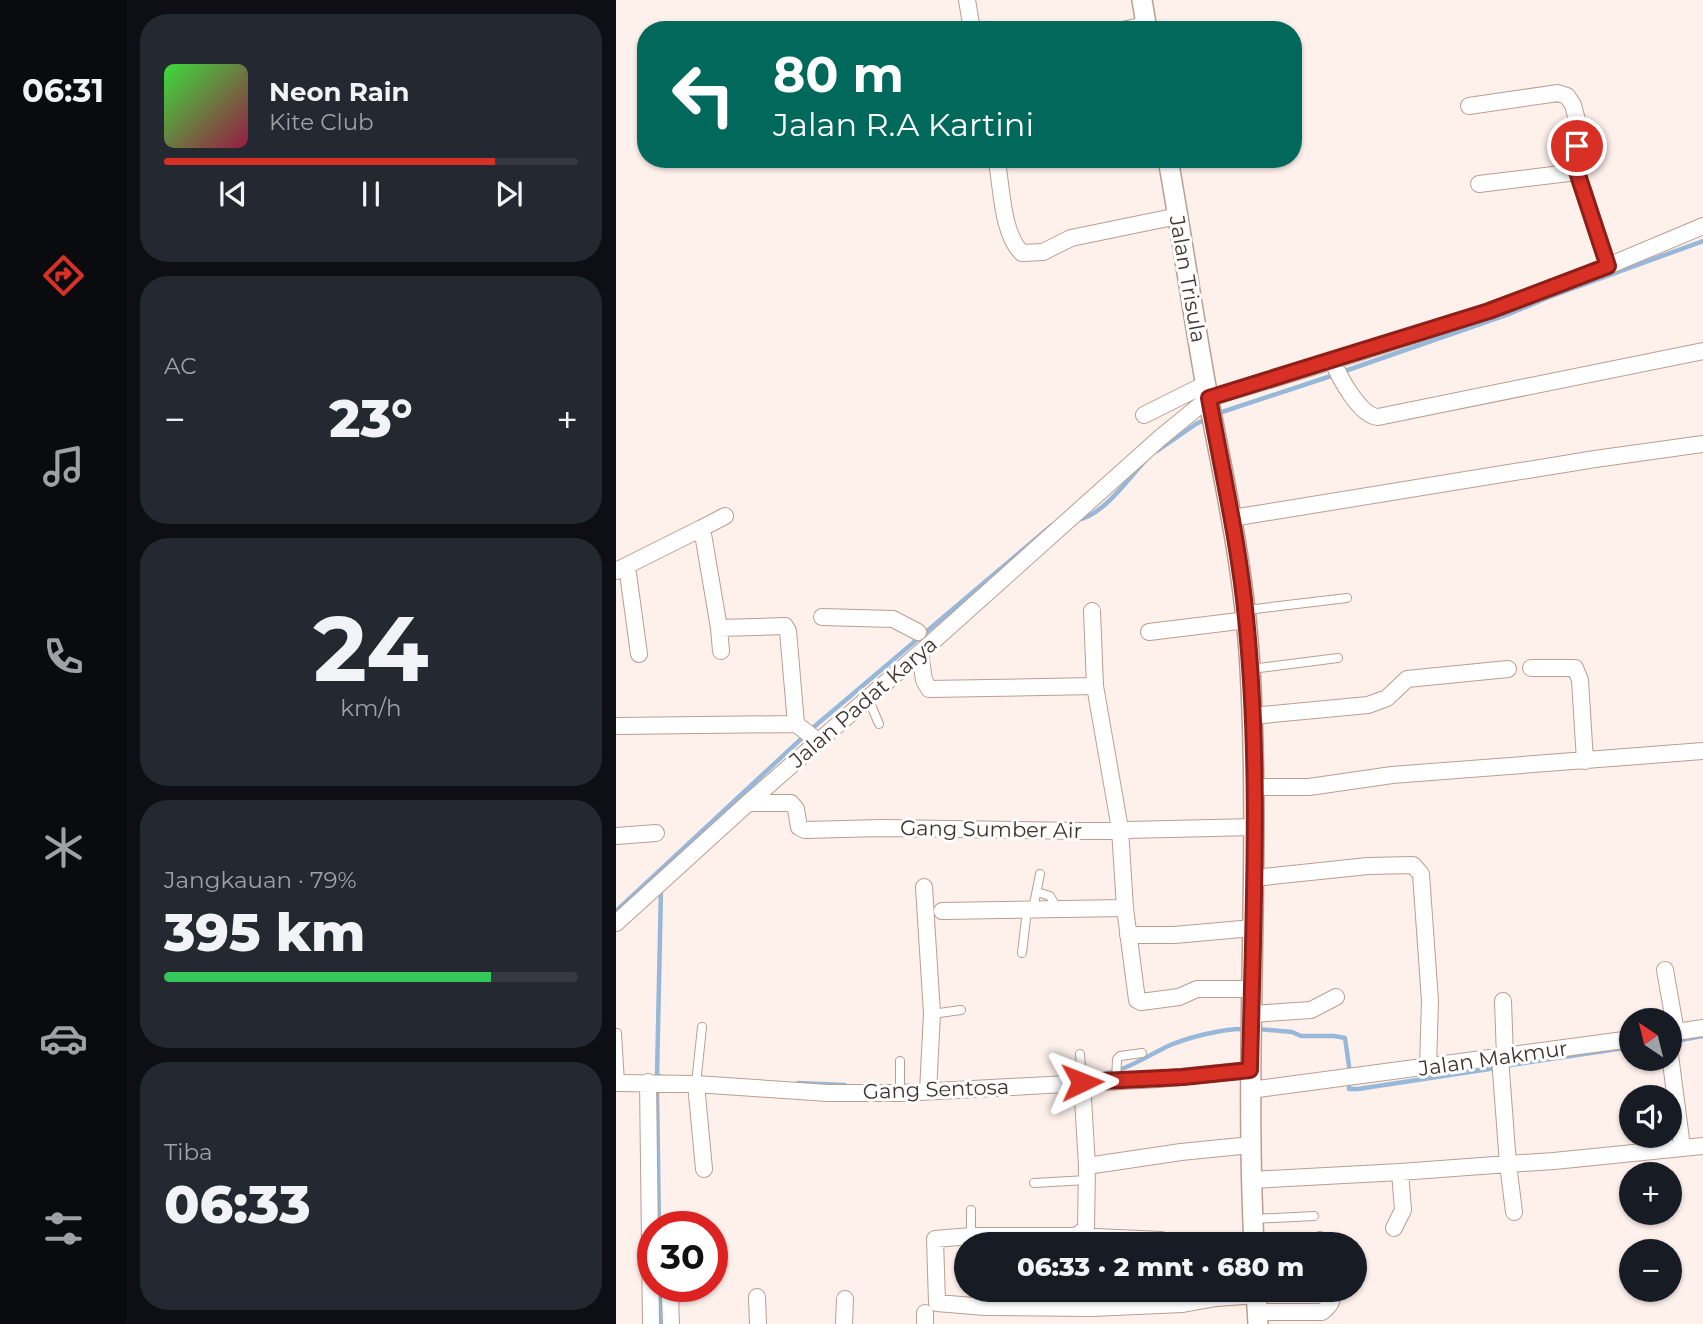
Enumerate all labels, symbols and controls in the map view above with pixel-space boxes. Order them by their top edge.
text: 80 m [773,45,904,104]
icon: left [658,49,749,140]
text: 06:31 [22,71,104,110]
text: Neon Rain [269,76,410,108]
text: Jalan R.A Kartini [773,105,1034,144]
text: Kite Club [269,108,374,136]
pin [1547,116,1607,176]
icon: arrive [1558,127,1596,165]
icon: previous [214,175,252,213]
icon: pause [352,175,390,213]
icon: next [490,175,528,213]
street label: Jalan Trisula [1164,212,1211,345]
icon: directions [39,251,88,300]
text: AC [164,352,197,380]
text: 23° [329,387,413,450]
text: − [164,396,186,443]
text: + [556,396,578,443]
icon: music [39,442,88,491]
text: 24 [313,593,429,704]
street label: Jalan Padat Karya [783,631,942,773]
icon: phone [39,632,88,681]
text: km/h [340,694,402,722]
street label: Gang Sumber Air [900,815,1082,843]
icon: climate [39,823,88,872]
text: Jangkauan · 79% [164,866,357,894]
text: 395 km [164,901,365,964]
north arrow [1619,1008,1682,1071]
map controls [1619,1008,1682,1302]
icon: car [39,1014,88,1063]
street label: Jalan Makmur [1416,1035,1569,1081]
position arrow [1045,1045,1119,1119]
street label: Gang Sentosa [862,1074,1010,1104]
button: sound [1619,1085,1682,1148]
text: Tiba [164,1138,212,1166]
button: + [1619,1162,1682,1225]
text: 06:33 [164,1173,311,1236]
icon: filters [39,1204,88,1253]
speed limit sign: 30 [637,1211,728,1302]
button: − [1619,1239,1682,1302]
text: 06:33 · 2 mnt · 680 m [1017,1251,1304,1283]

